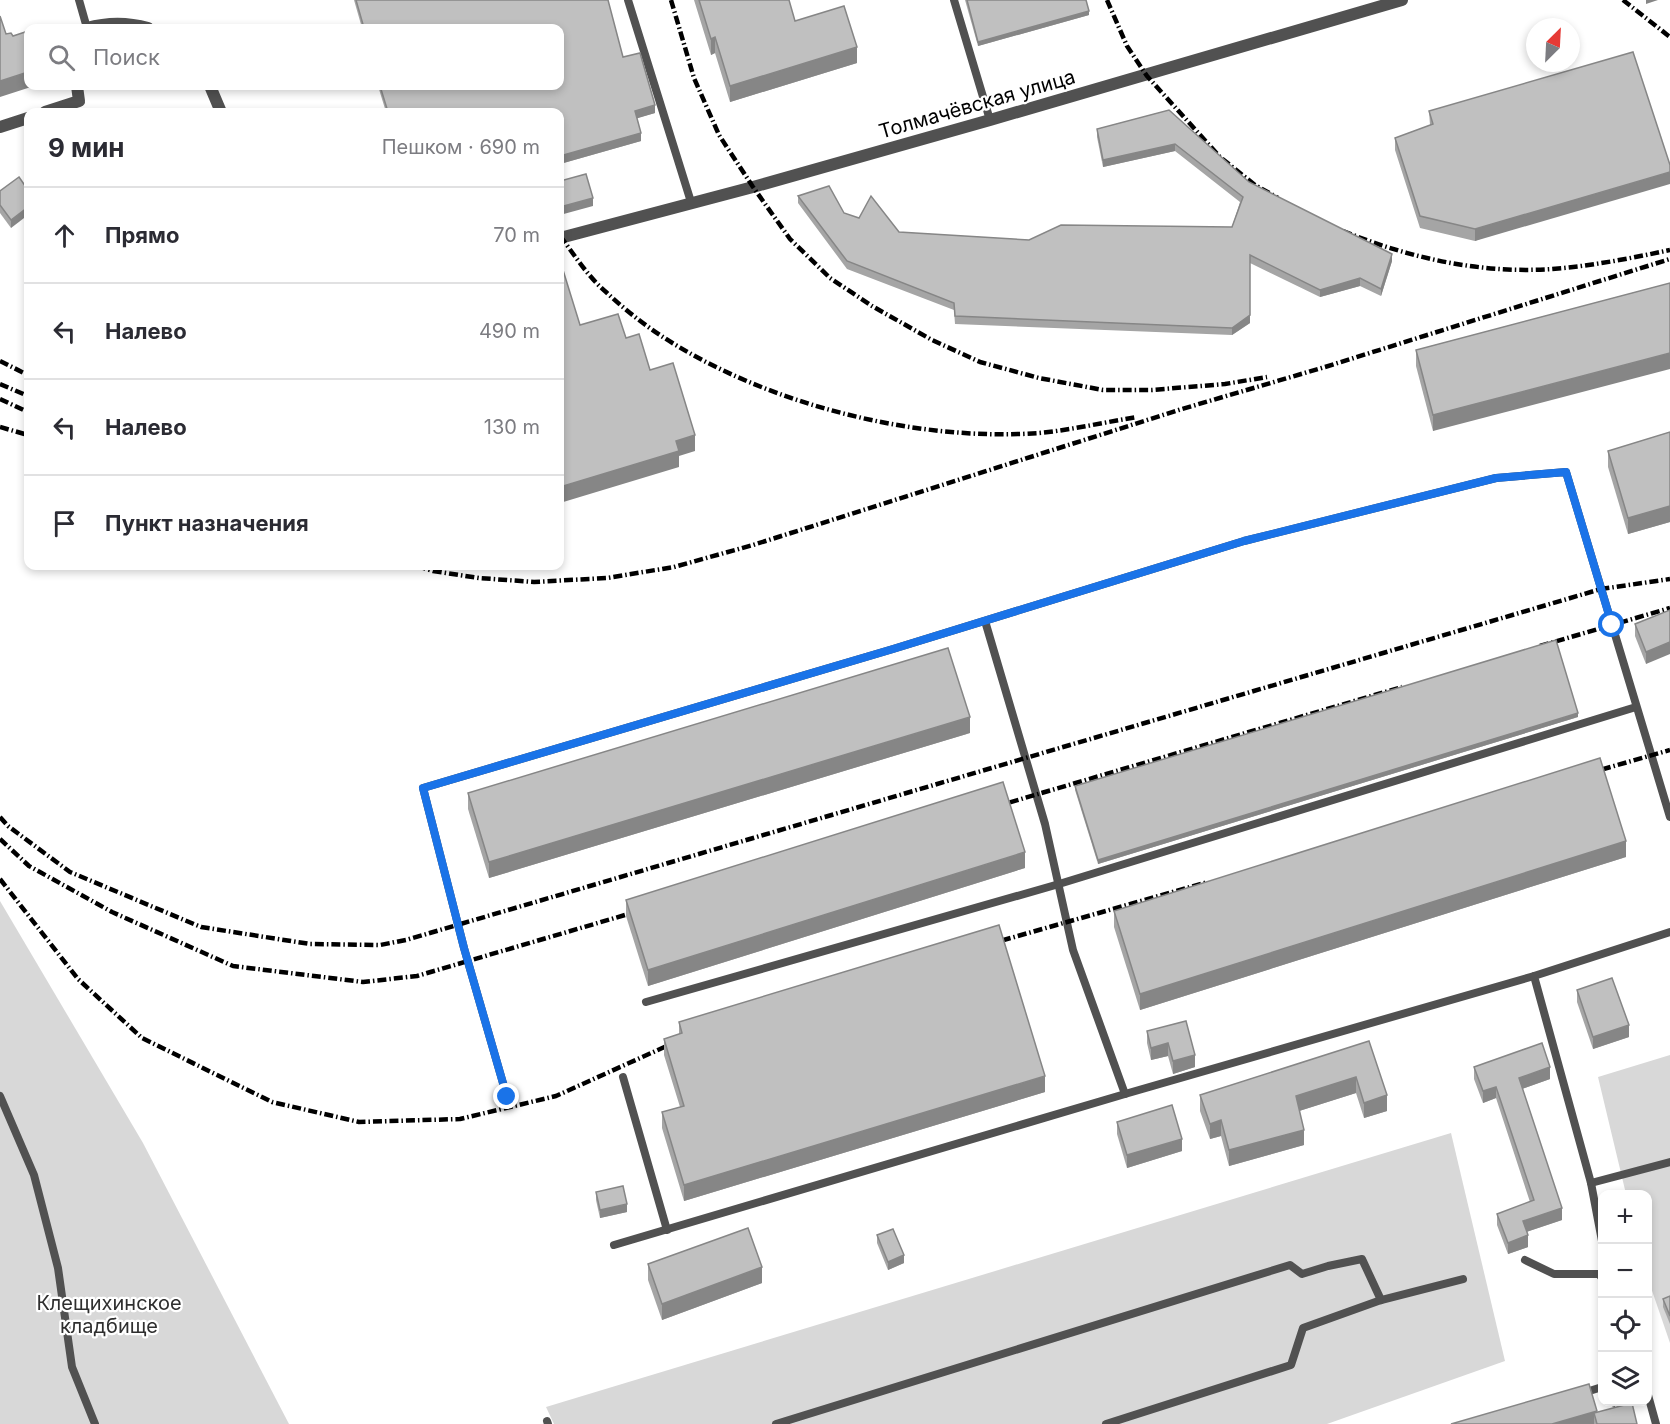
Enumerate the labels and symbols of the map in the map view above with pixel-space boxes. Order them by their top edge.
north arrow [1526,18,1580,72]
street label: Толмачёвская улица [876,64,1078,144]
route start [1598,611,1624,637]
route end [493,1083,519,1109]
park label: Клещихинское кладбище [36,1291,182,1338]

